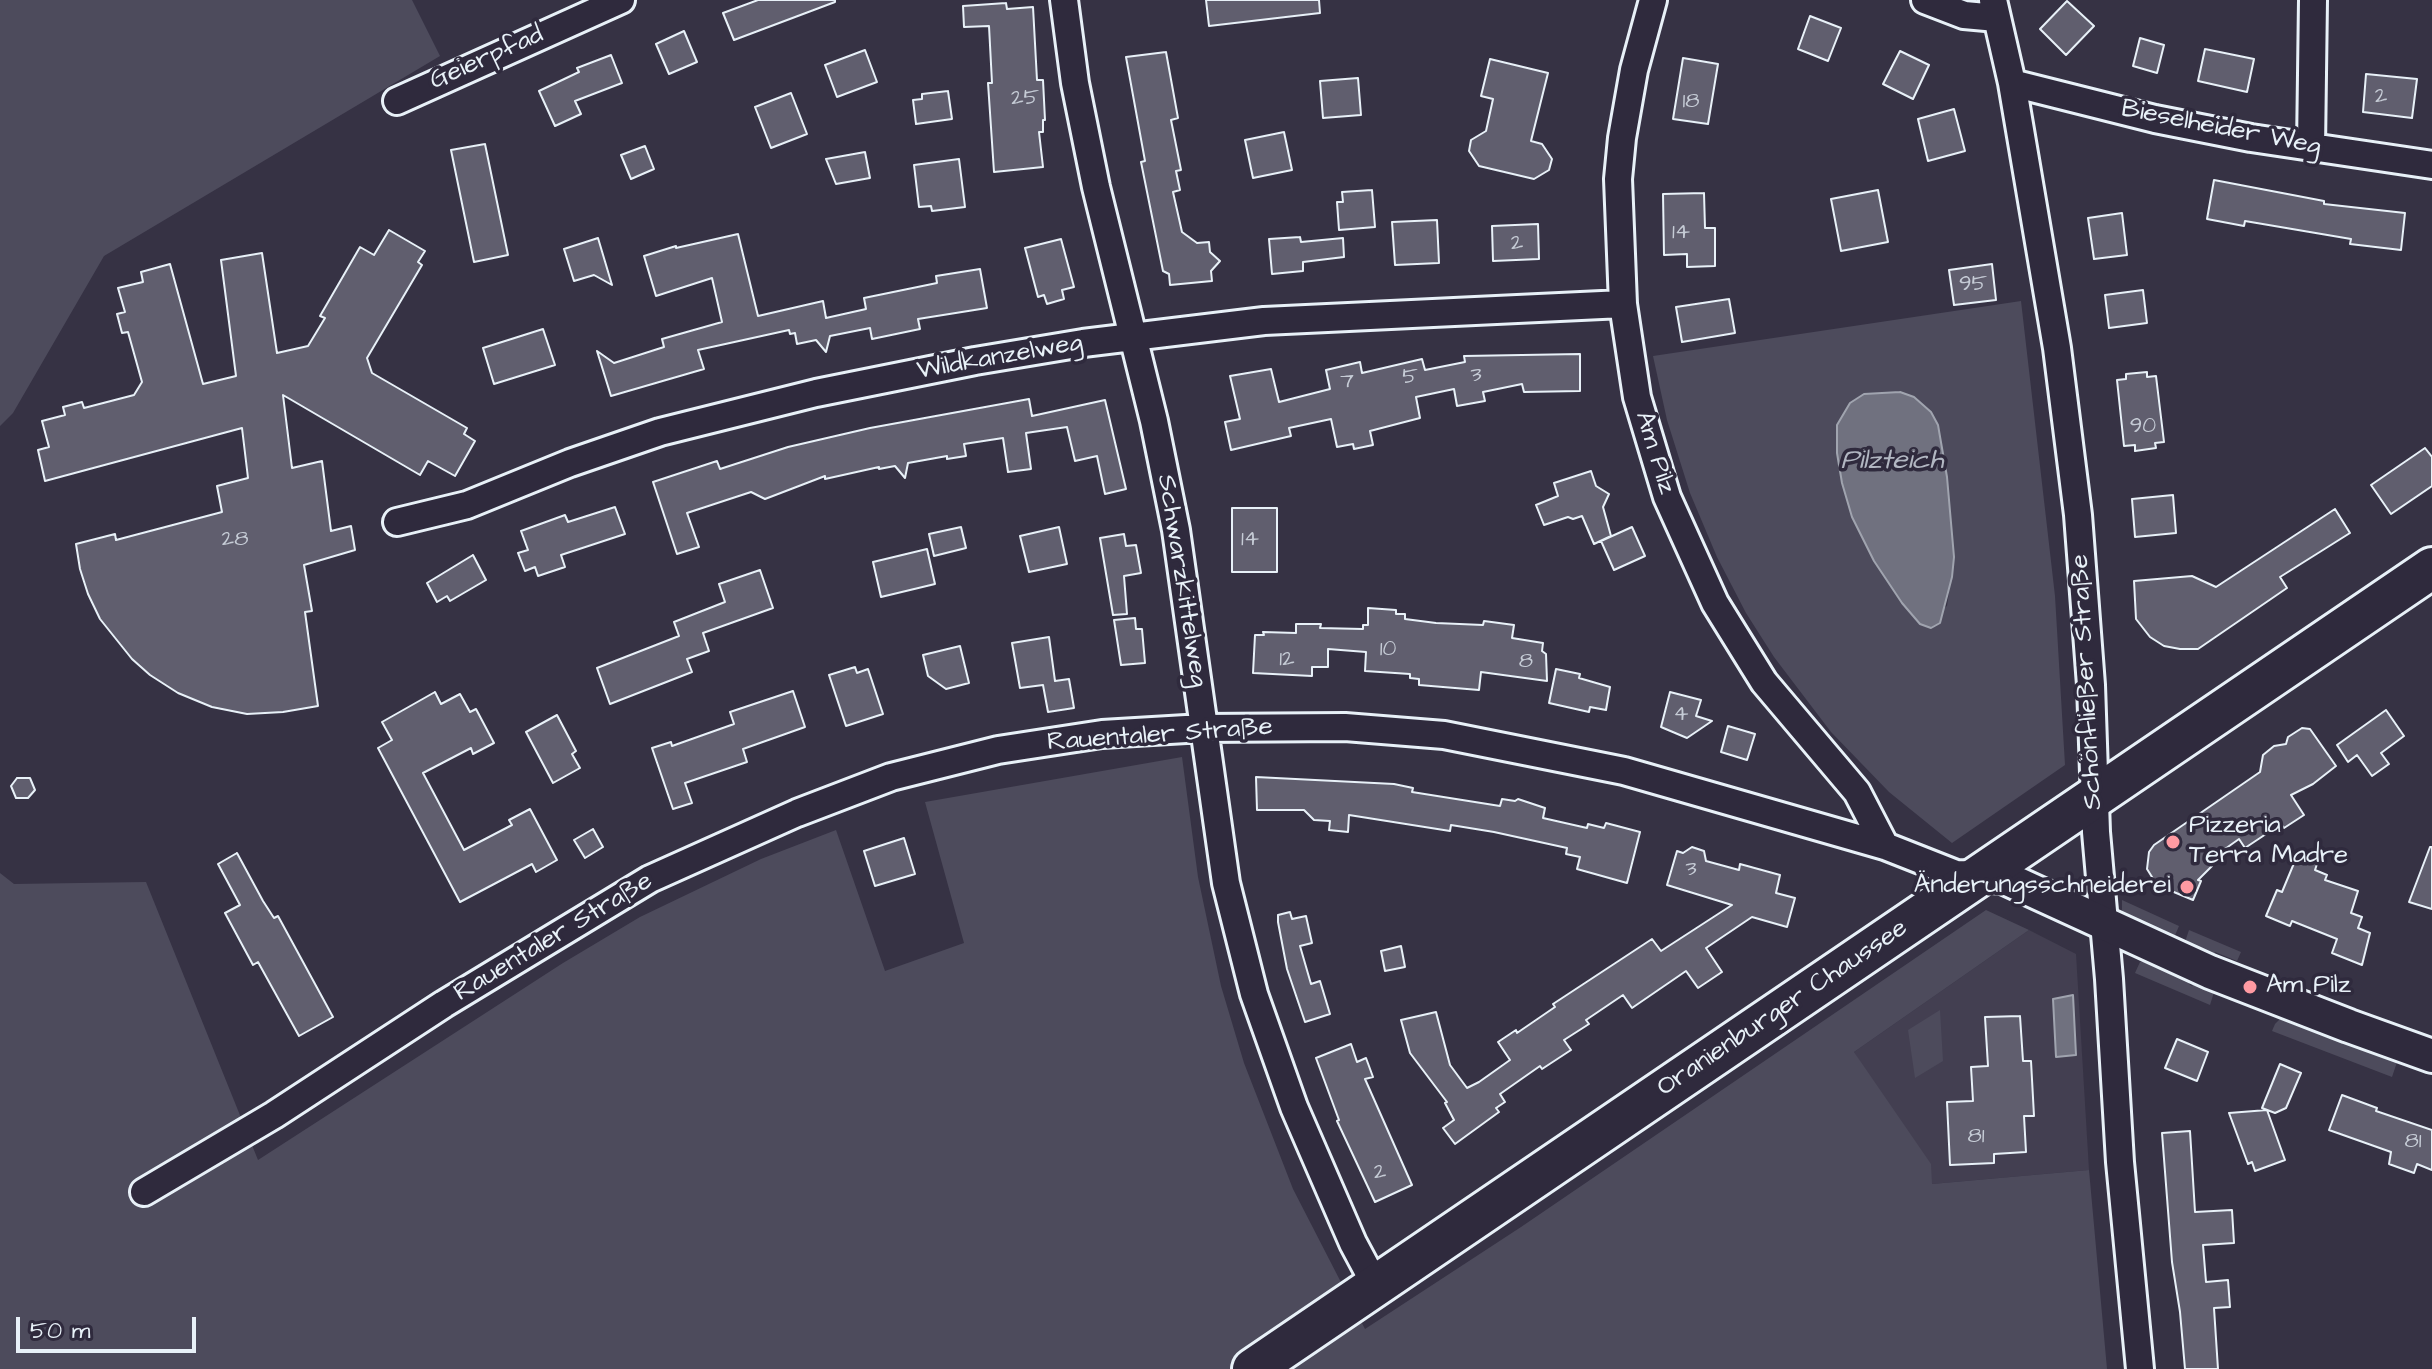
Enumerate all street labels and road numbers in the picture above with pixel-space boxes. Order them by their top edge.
street label: Geierpfad [425,20,549,98]
street label: Bieselheider Weg [2119,94,2323,164]
street label: Wildkanzelweg [915,328,1085,388]
street label: Am Pilz [1627,408,1681,498]
street label: Schwarzkittelweg [1149,472,1213,690]
street label: Schönfließer Straße [2066,553,2110,811]
street label: Rauentaler Straße [1046,713,1274,759]
street label: Rauentaler Straße [449,866,659,1010]
street label: Oranienburger Chaussee [1652,913,1914,1105]

